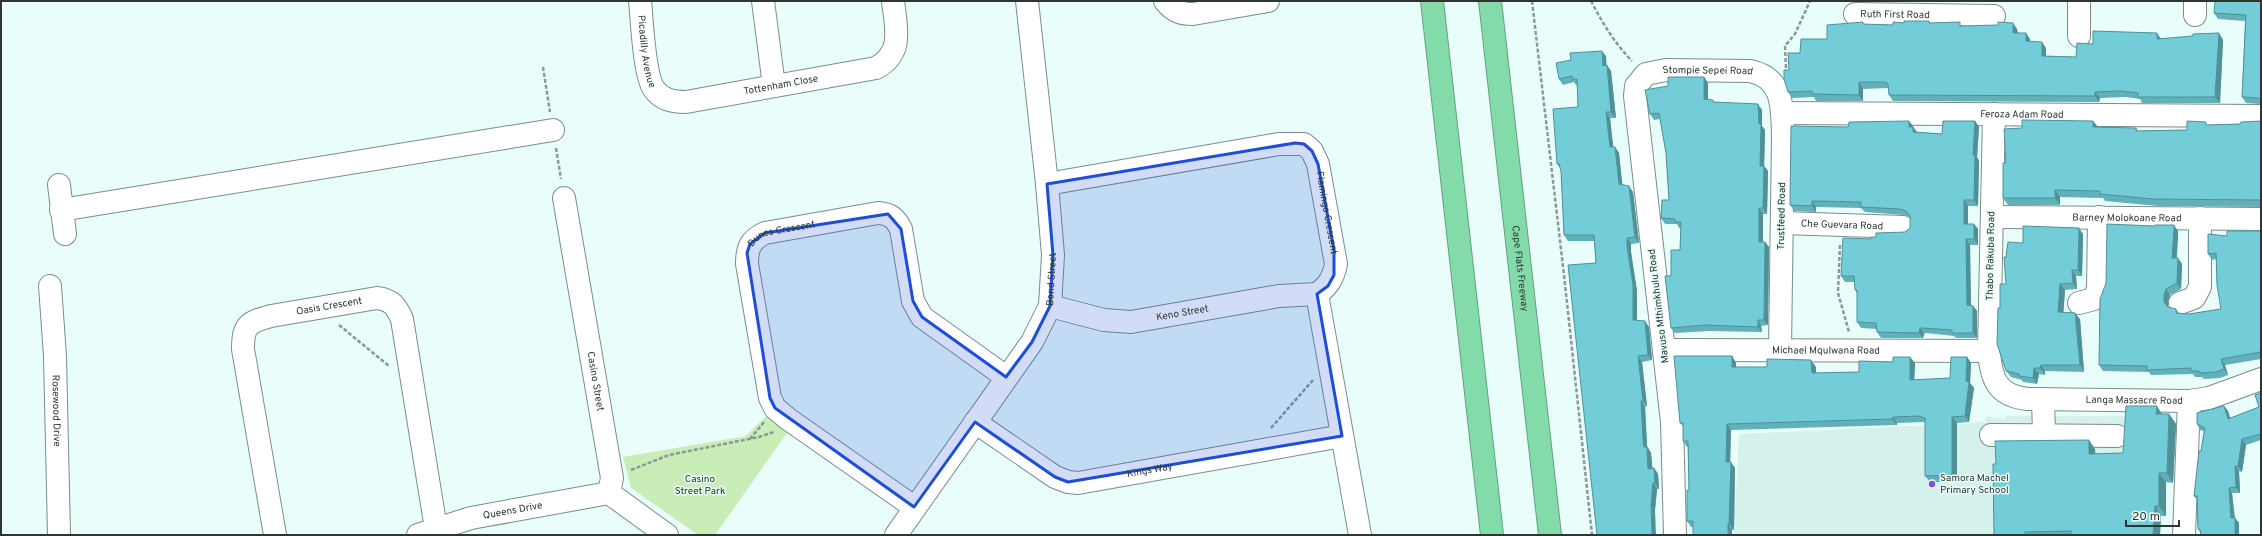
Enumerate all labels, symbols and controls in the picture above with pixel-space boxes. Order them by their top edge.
street label: Ruth First Road [1860,8,1930,22]
street label: Picadilly Avenue [635,15,659,90]
street label: Stompie Sepei Road [1661,63,1754,78]
street label: Tottenham Close [743,72,819,98]
street label: Feroza Adam Road [1980,108,2064,121]
street label: Flamingo Crescent [1313,170,1341,255]
street label: Trustfeed Road [1775,182,1789,250]
street label: Thabo Rakuba Road [1984,211,1998,301]
street label: Barney Molokoane Road [2072,211,2182,225]
street label: Che Guevara Road [1801,217,1883,233]
street label: Dunes Crescent [745,218,816,249]
street label: Cape Flats Freeway [1509,225,1531,312]
street label: Mavuso Mthimkhulu Road [1646,248,1672,364]
street label: Bond Street [1044,252,1060,306]
street label: Oasis Crescent [295,294,363,318]
street label: Keno Street [1155,302,1210,324]
street label: Michael Mqulwana Road [1772,344,1880,357]
street label: Casino Street [584,351,607,412]
street label: Rosewood Drive [49,375,64,447]
street label: Langa Massacre Road [2085,393,2183,407]
street label: Kings Way [1126,460,1174,481]
place label: Samora Machel Primary School [1940,472,2009,497]
park label: Casino Street Park [675,473,725,498]
marker: Samora Machel Primary School [1927,479,1937,489]
street label: Queens Drive [482,499,544,522]
scale bar [2126,502,2179,528]
text: 20 m [2132,509,2160,525]

